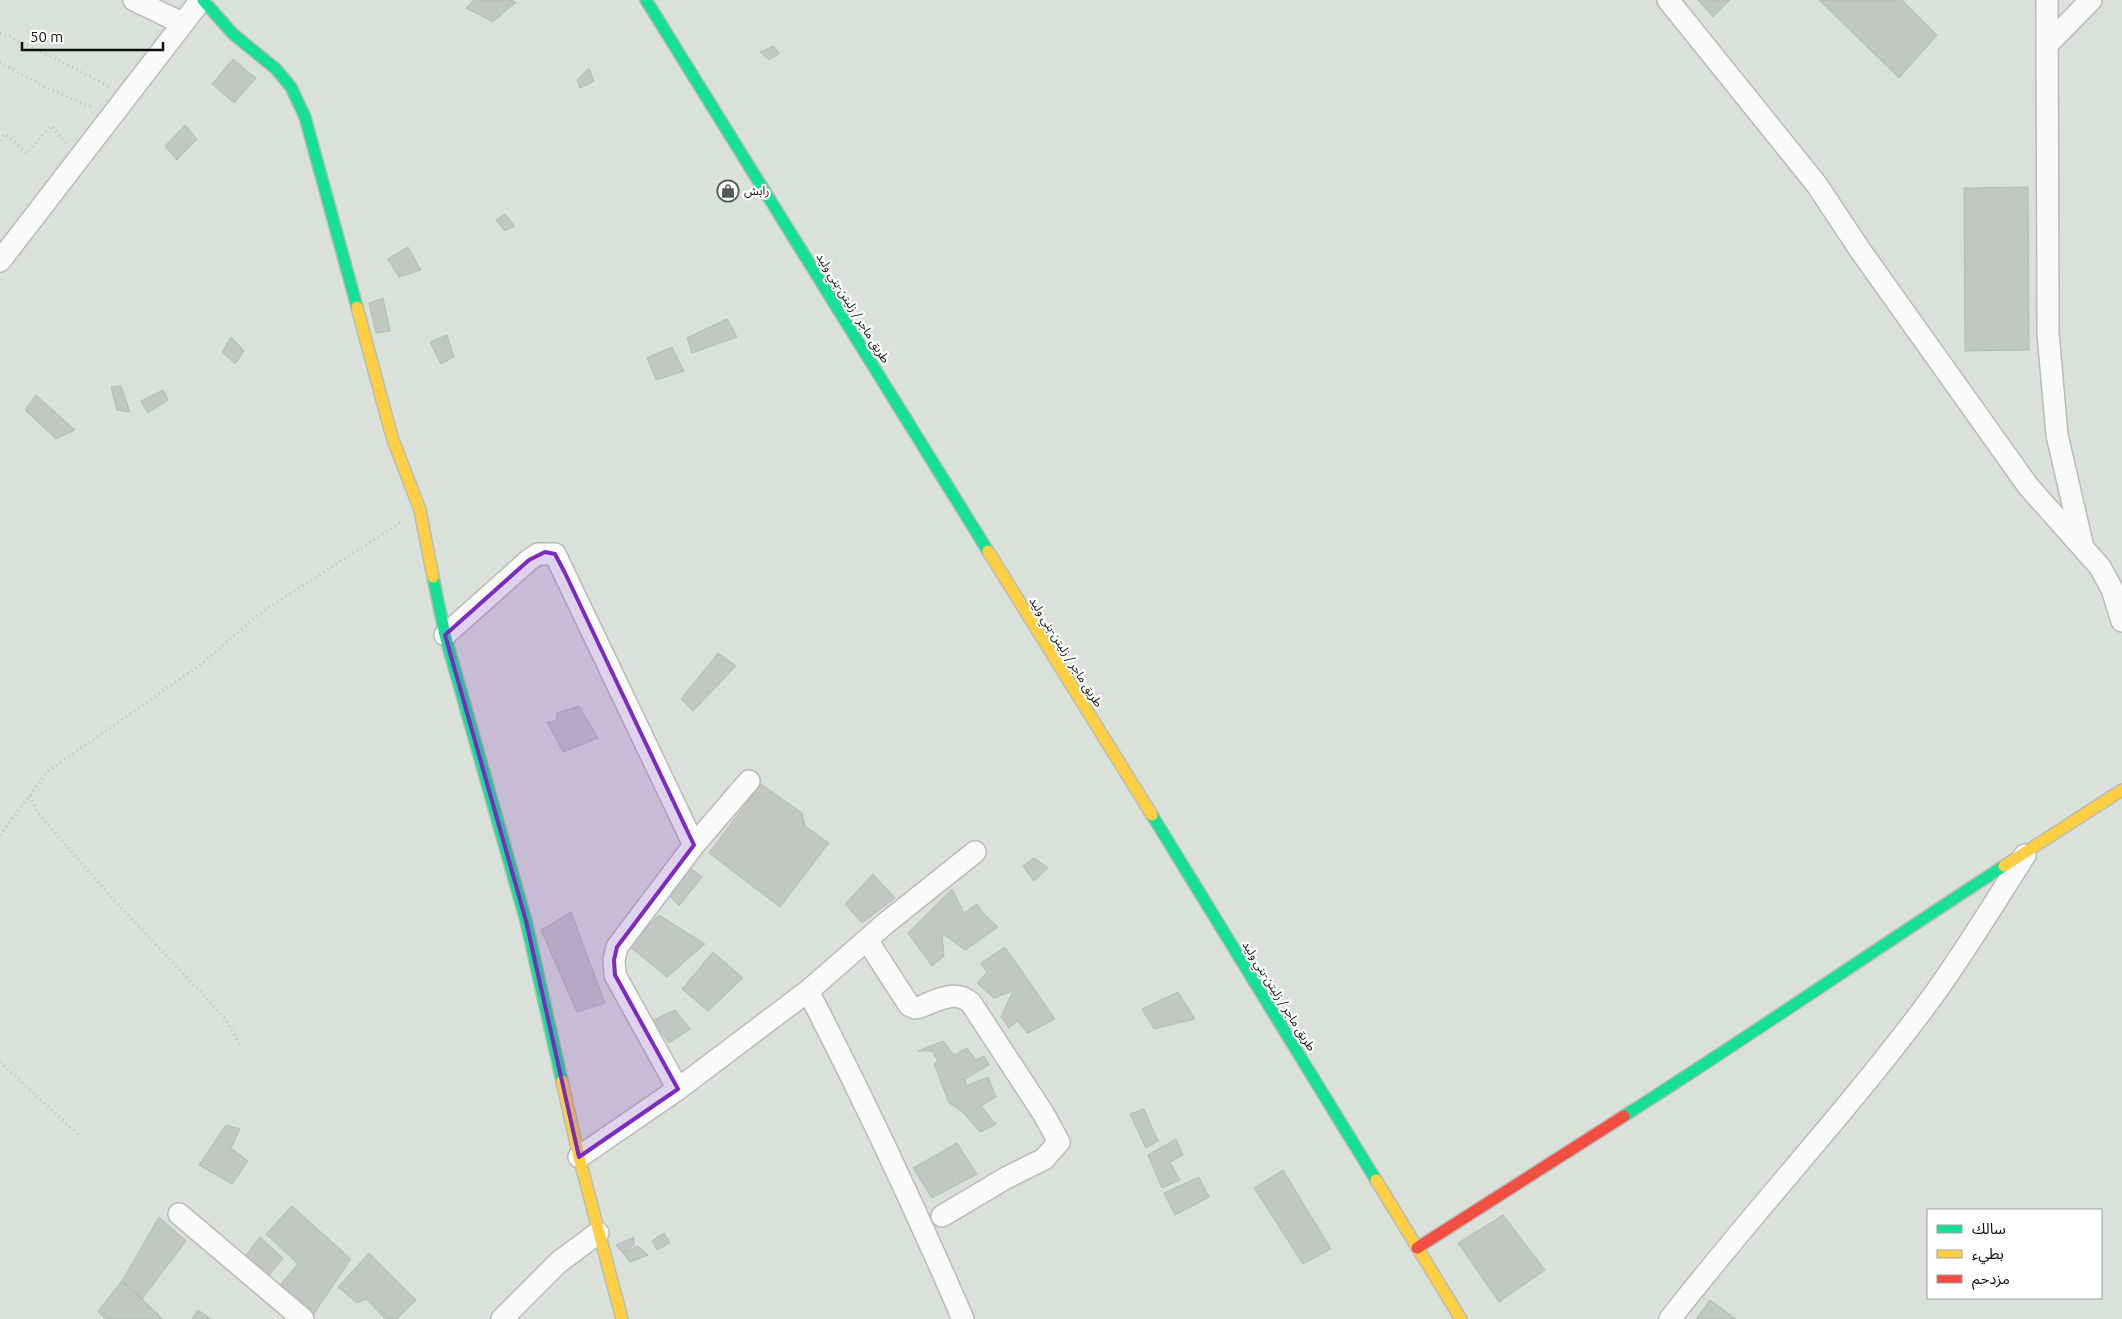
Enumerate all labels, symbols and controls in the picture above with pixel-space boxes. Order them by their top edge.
scale bar [22,20,164,52]
text: 50 m [30,28,63,45]
shop icon: رابش [716,179,740,203]
place label: رابش [744,184,769,198]
street label: طريق ماجر / زليتن-بني وليد [811,251,893,367]
street label: طريق ماجر / زليتن-بني وليد [1024,595,1106,711]
street label: طريق ماجر / زليتن-بني وليد [1237,939,1319,1055]
legend [1927,1209,2102,1299]
text: سالك [1972,1220,2006,1237]
text: بطيء [1972,1245,2004,1265]
text: مزدحم [1972,1270,2010,1290]

